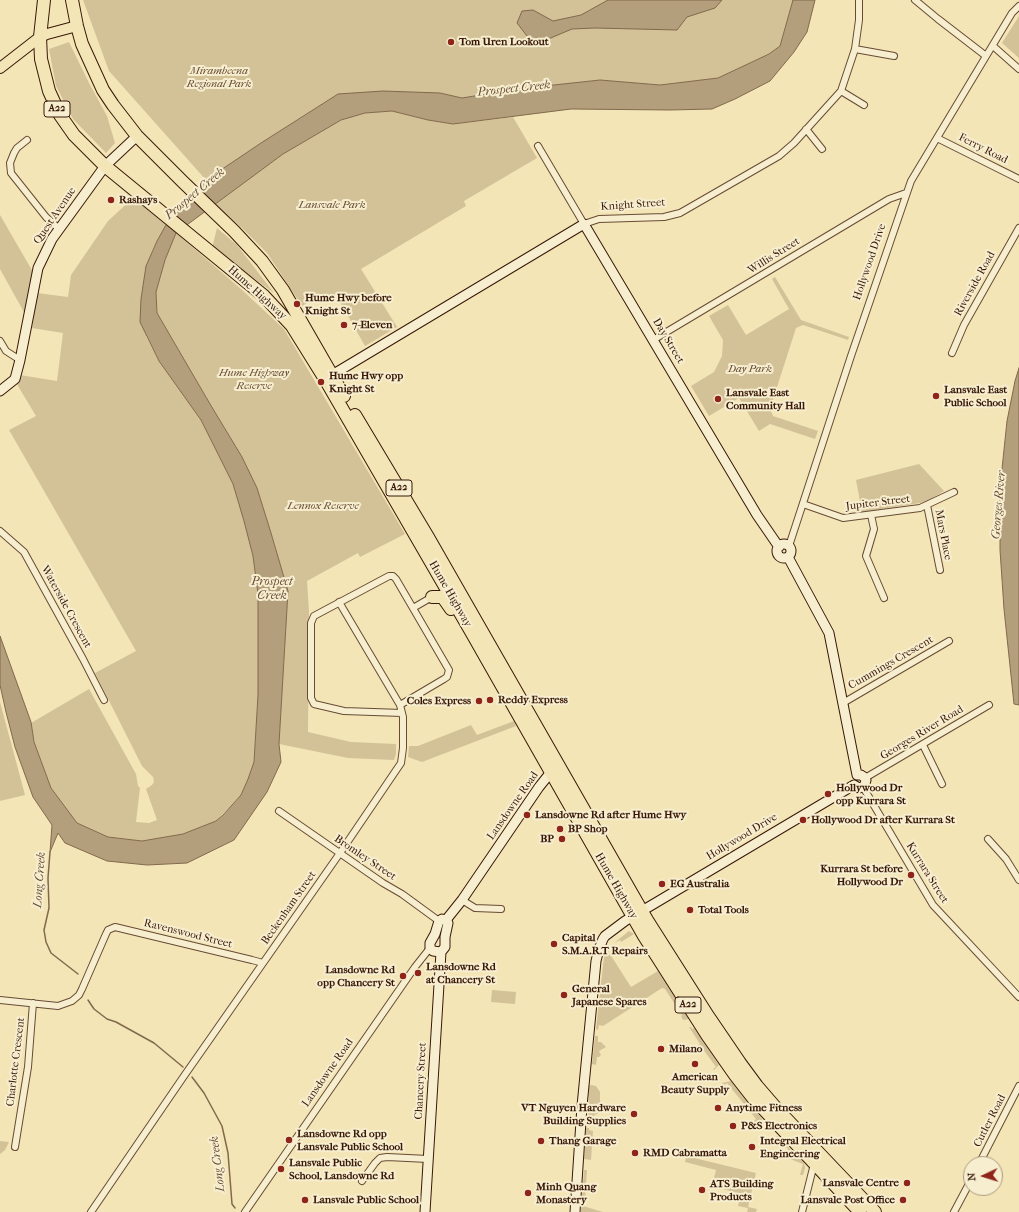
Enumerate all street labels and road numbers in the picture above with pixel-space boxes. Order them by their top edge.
road number: A22 [44,101,70,117]
street label: Ferry Road [956,131,1010,167]
street label: Quest Avenue [31,185,79,247]
street label: Knight Street [600,196,666,214]
street label: Hollywood Drive [851,222,889,302]
street label: Willis Street [746,235,802,277]
street label: Riverside Road [952,249,998,319]
street label: Hume Highway [225,263,289,323]
street label: Day Street [649,316,687,366]
road number: A22 [386,480,412,496]
street label: Jupiter Street [845,493,911,513]
street label: Mars Place [932,509,954,561]
street label: Hume Highway [426,559,474,629]
street label: Waterside Crescent [38,563,94,651]
street label: Cummings Crescent [846,633,936,693]
street label: Georges River Road [878,703,966,763]
street label: Lansdowne Road [485,769,541,843]
street label: Hollywood Drive [704,811,780,863]
street label: Bromley Street [331,832,399,884]
street label: Kurrara Street [903,840,951,906]
street label: Hume Highway [592,851,640,921]
street label: Beckenham Street [259,869,319,947]
street label: Ravenswood Street [142,917,234,951]
road number: A22 [675,997,701,1013]
street label: Charlotte Crescent [4,1017,28,1107]
street label: Lansdowne Road [300,1036,356,1110]
street label: Chancery Street [412,1042,430,1120]
street label: Cutler Road [971,1092,1009,1150]

